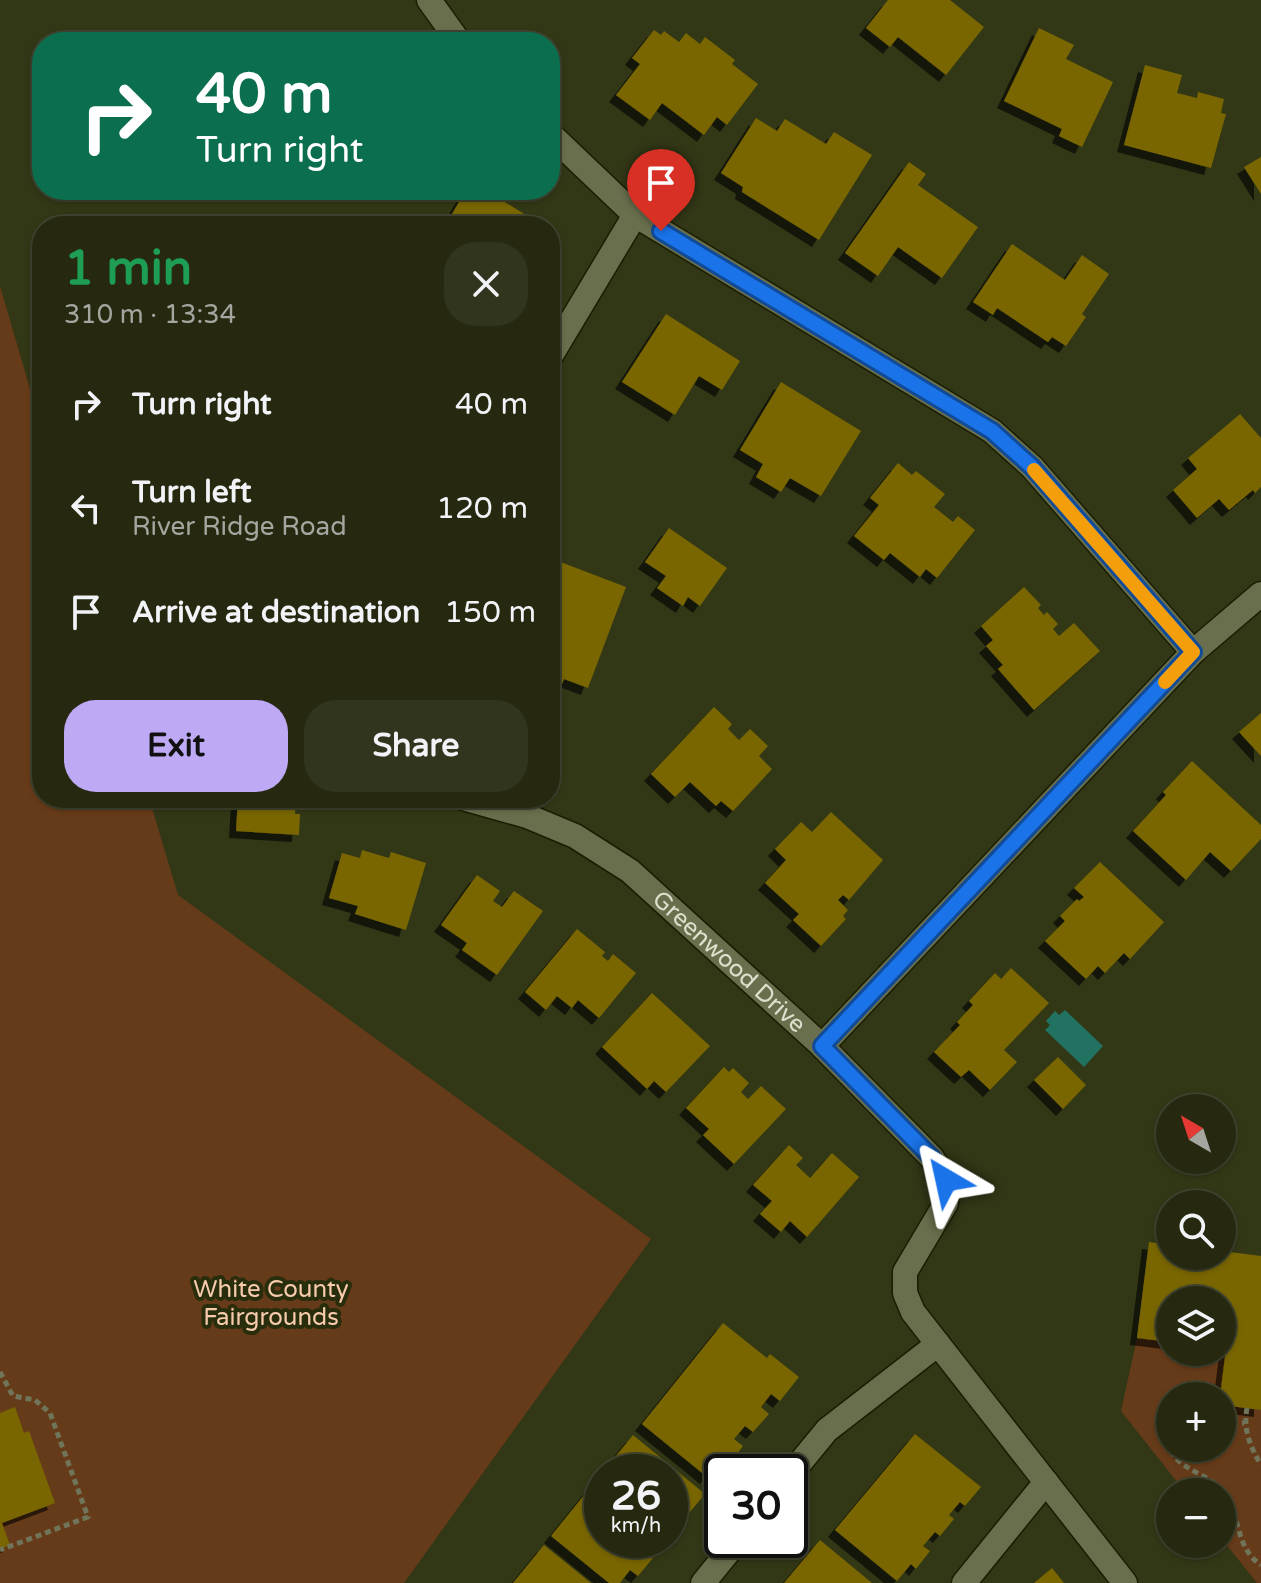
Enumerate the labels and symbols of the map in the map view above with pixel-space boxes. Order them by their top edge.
pin [627,149,695,231]
street label: Greenwood Drive [646,885,812,1039]
north arrow [1156,1094,1236,1174]
position arrow [904,1138,988,1222]
park label: White County Fairgrounds [193,1275,349,1332]
speed limit sign: 30 [704,1454,808,1558]

